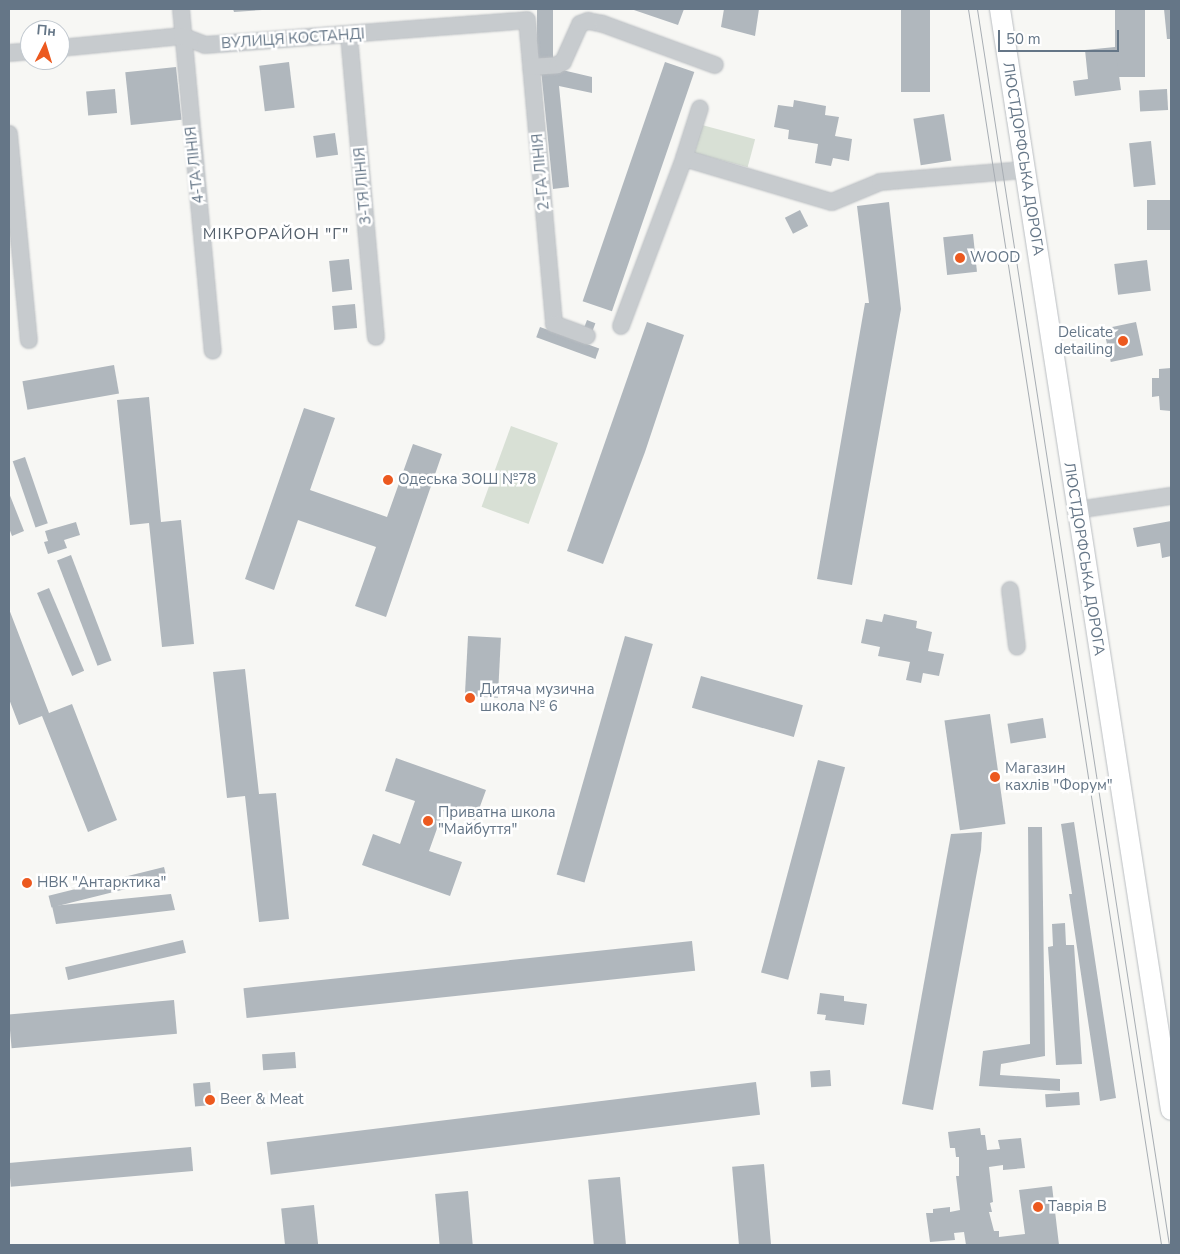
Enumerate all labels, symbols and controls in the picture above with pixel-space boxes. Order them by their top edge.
north arrow [20,20,70,70]
text: Пн [36,20,57,41]
scale bar [1000,20,1121,52]
street label: ВУЛИЦЯ КОСТАНДІ [221,25,365,53]
text: 50 m [1006,29,1041,49]
street label: ЛЮСТДОРФСЬКА ДОРОГА [999,61,1047,257]
street label: 4-ТА ЛІНІЯ [182,126,208,204]
street label: 2-ГА ЛІНІЯ [529,133,553,211]
street label: 3-ТЯ ЛІНІЯ [351,146,375,226]
district label: МІКРОРАЙОН "Г" [201,224,351,244]
place label: WOOD [970,249,1020,267]
marker: WOOD [954,252,966,264]
place label: Delicate detailing [1054,323,1113,358]
marker: Delicate detailing [1117,335,1129,347]
street label: ЛЮСТДОРФСЬКА ДОРОГА [1060,461,1108,657]
place label: Одеська ЗОШ №78 [398,471,536,489]
marker: Одеська ЗОШ №78 [382,474,394,486]
place label: Дитяча музична школа № 6 [480,680,594,715]
marker: Дитяча музична школа № 6 [464,692,476,704]
place label: Магазин кахлів "Форум" [1005,759,1113,794]
marker: Магазин кахлів "Форум" [989,771,1001,783]
place label: Приватна школа "Майбуття" [438,803,556,838]
marker: Приватна школа "Майбуття" [422,815,434,827]
place label: НВК "Антарктика" [37,874,166,892]
marker: НВК "Антарктика" [21,877,33,889]
place label: Beer & Meat [220,1091,304,1109]
marker: Beer & Meat [204,1094,216,1106]
place label: Таврія В [1048,1198,1107,1216]
marker: Таврія В [1032,1201,1044,1213]

